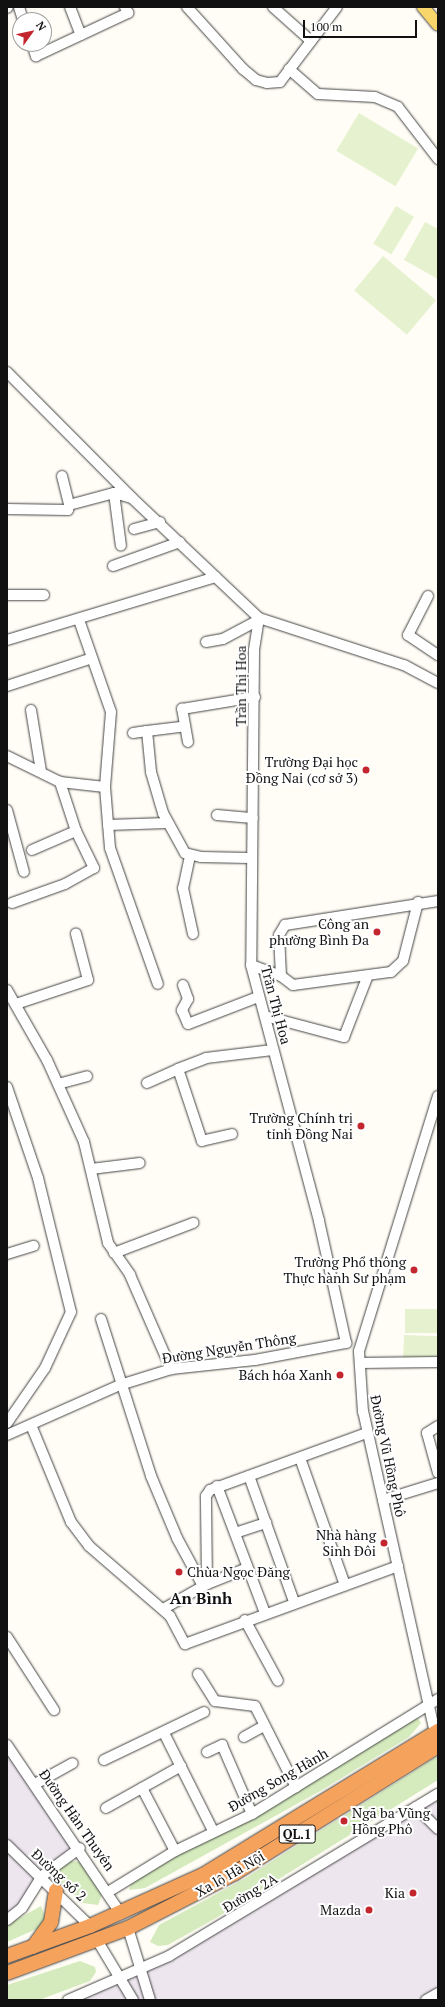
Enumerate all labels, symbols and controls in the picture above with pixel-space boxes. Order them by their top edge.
north arrow [12,12,52,52]
scale bar [305,12,419,38]
text: N [33,19,49,33]
text: 100 m [310,19,342,34]
street label: Trần Thị Hoa [233,646,249,726]
place label: Trường Đại học Đồng Nai (cơ sở 3) [246,754,358,786]
marker: Trường Đại học Đồng Nai (cơ sở 3) [361,765,371,775]
place label: Công an phường Bình Đa [269,916,369,948]
marker: Công an phường Bình Đa [372,927,382,937]
street label: Trần Thị Hoa [257,964,295,1046]
place label: Trường Chính trị tỉnh Đồng Nai [249,1110,353,1142]
marker: Trường Chính trị tỉnh Đồng Nai [356,1121,366,1131]
place label: Trường Phổ thông Thực hành Sư phạm [283,1254,406,1286]
marker: Trường Phổ thông Thực hành Sư phạm [409,1265,419,1275]
street label: Đường Nguyễn Thông [161,1329,297,1367]
place label: Bách hóa Xanh [239,1367,332,1383]
marker: Bách hóa Xanh [335,1370,345,1380]
street label: Đường Vũ Hồng Phô [367,1393,409,1519]
place label: Nhà hàng Sinh Đôi [316,1527,376,1560]
marker: Nhà hàng Sinh Đôi [379,1538,389,1548]
place label: Chùa Ngọc Đăng [187,1564,290,1580]
marker: Chùa Ngọc Đăng [174,1567,184,1577]
district label: An Bình [170,1588,232,1608]
street label: Đường Song Hành [225,1745,331,1815]
street label: Đường Hàn Thuyên [36,1766,118,1874]
place label: Ngã ba Vũng Hồng Phô [352,1805,430,1838]
marker: Ngã ba Vũng Hồng Phô [339,1816,349,1826]
road number: QL.1 [278,1823,316,1845]
street label: Đường số 2 [28,1845,90,1905]
street label: Xa lộ Hà Nội [193,1848,267,1900]
street label: Đường 2A [220,1870,280,1916]
place label: Kia [385,1885,405,1901]
marker: Kia [408,1888,418,1898]
place label: Mazda [320,1902,361,1918]
marker: Mazda [364,1905,374,1915]

